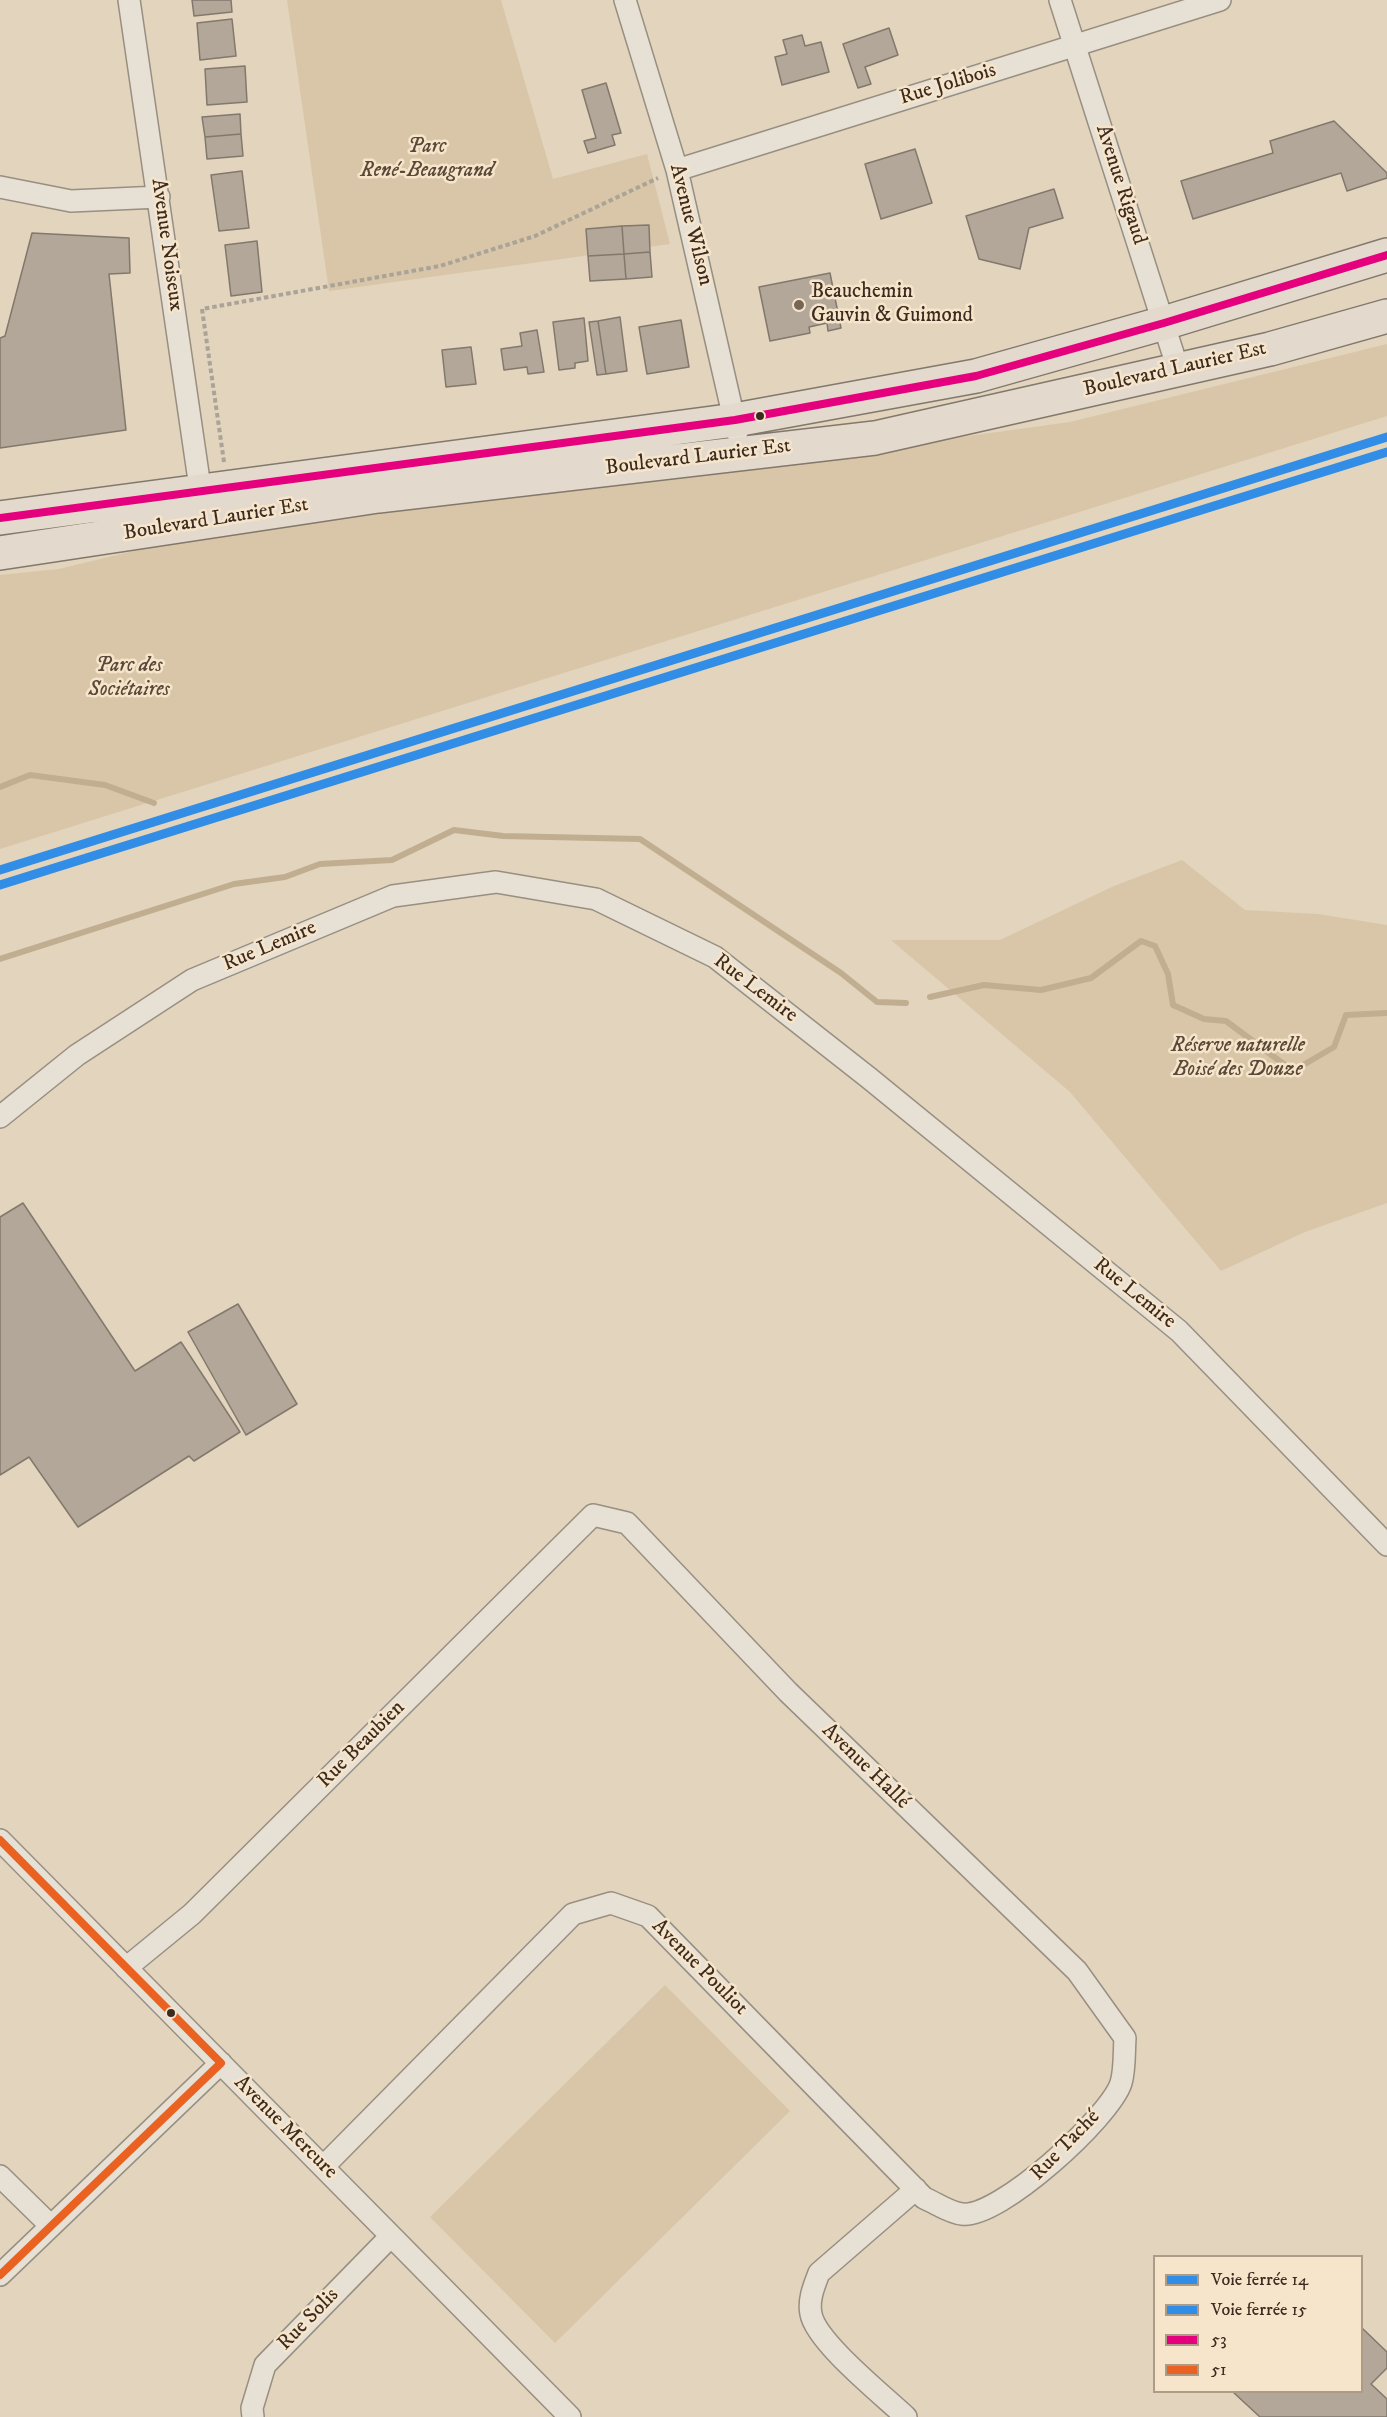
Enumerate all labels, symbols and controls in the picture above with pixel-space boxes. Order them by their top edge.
street label: Rue Jolibois [897,58,999,112]
street label: Avenue Rigaud [1089,122,1151,248]
park label: Parc René-Beaugrand [360,135,494,185]
street label: Avenue Wilson [663,162,717,288]
street label: Avenue Noiseux [144,177,188,313]
place label: Beauchemin Gauvin & Guimond [811,280,973,330]
marker: Beauchemin Gauvin & Guimond [792,298,806,312]
street label: Boulevard Laurier Est [1081,337,1269,403]
unlabelled marker [754,410,766,422]
street label: Boulevard Laurier Est [604,434,792,482]
street label: Boulevard Laurier Est [122,493,310,547]
park label: Parc des Sociétaires [88,654,170,704]
street label: Rue Lemire [220,916,320,978]
street label: Rue Lemire [708,949,802,1029]
park label: Réserve naturelle Boisé des Douze [1171,1034,1305,1084]
street label: Rue Lemire [1088,1253,1180,1335]
street label: Rue Beaubien [313,1696,411,1794]
street label: Avenue Hallé [816,1719,914,1815]
street label: Avenue Pouliot [646,1915,752,2021]
unlabelled marker [165,2007,177,2019]
street label: Avenue Mercure [228,2071,342,2185]
street label: Rue Taché [1026,2105,1106,2187]
legend [1153,2255,1363,2393]
text: Voie ferrée 14 [1211,2269,1308,2291]
street label: Rue Solis [273,2283,345,2357]
text: Voie ferrée 15 [1211,2299,1307,2321]
text: 53 [1211,2329,1227,2351]
text: 51 [1211,2359,1227,2381]

